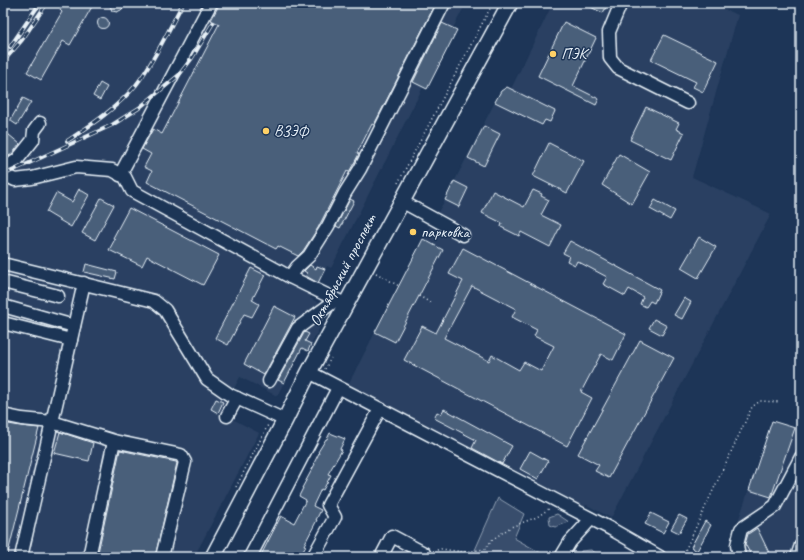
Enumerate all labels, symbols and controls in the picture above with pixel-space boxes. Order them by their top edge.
place label: ПЭК [561,44,589,64]
marker: ПЭК [548,49,558,59]
place label: ВЗЭФ [274,121,309,141]
marker: ВЗЭФ [261,126,271,136]
street label: Октябрьский проспект [305,210,381,329]
place label: парковка [421,222,470,242]
marker: парковка [408,227,418,237]

